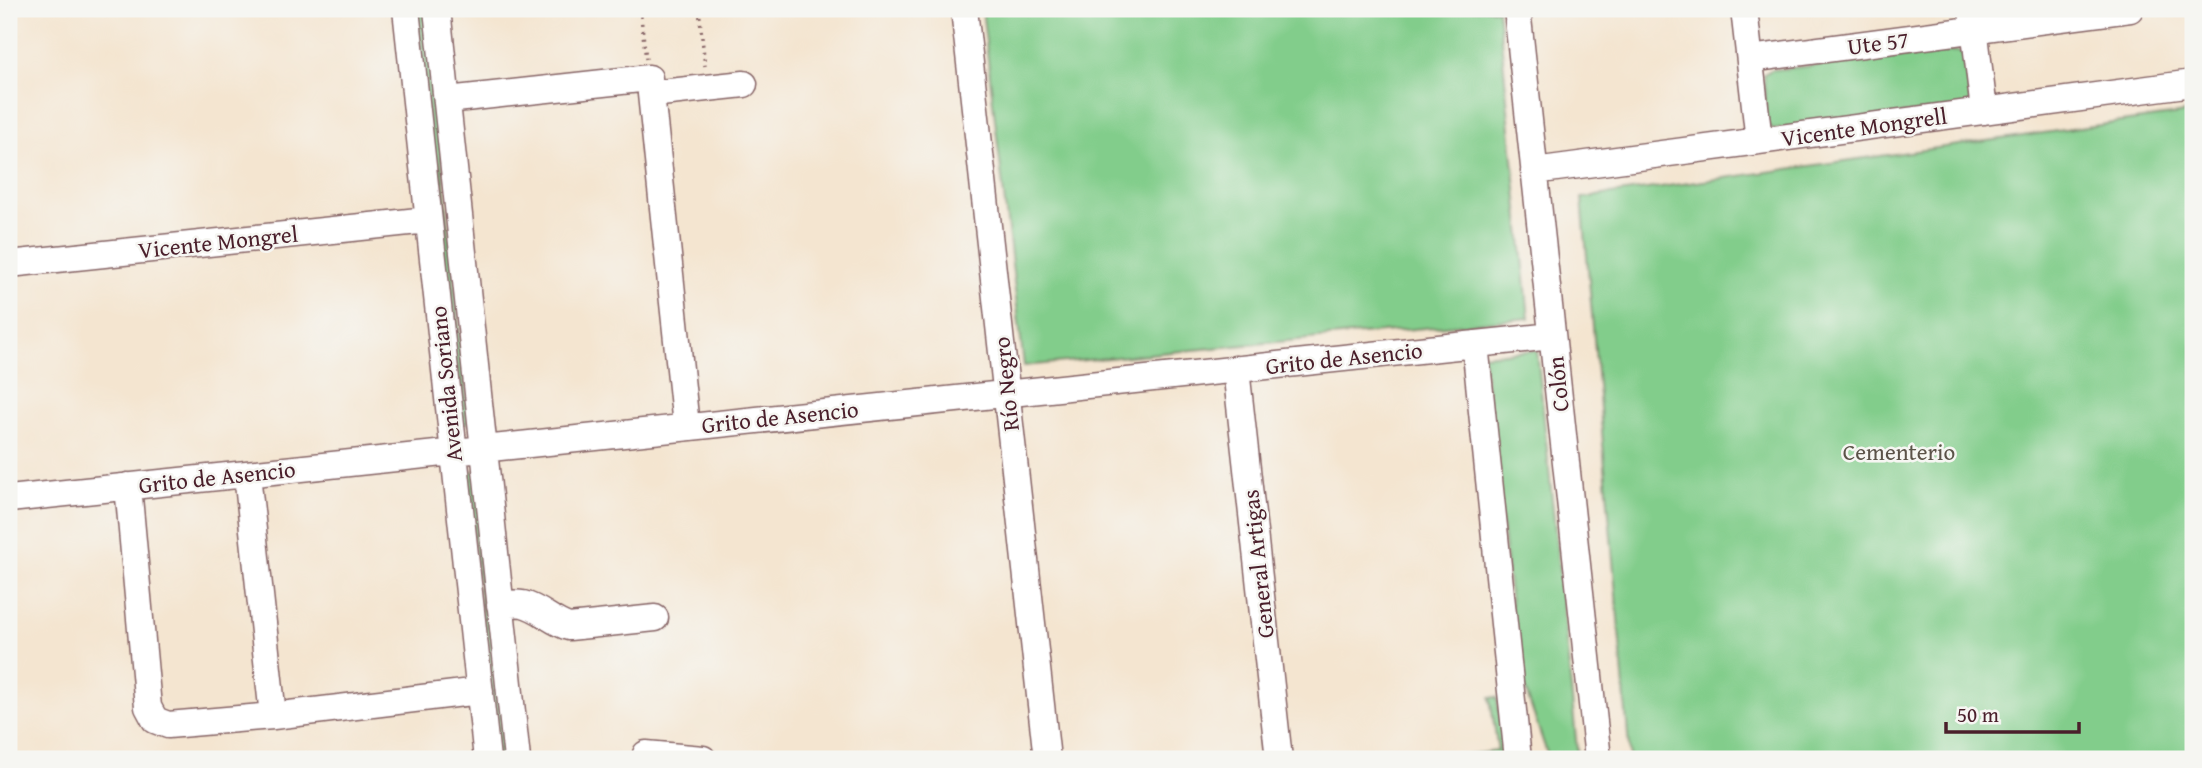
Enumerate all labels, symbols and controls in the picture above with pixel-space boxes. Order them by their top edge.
street label: Ute 57 [1846,22,1910,63]
street label: Vicente Mongrell [1779,99,1949,154]
street label: Vicente Mongrel [136,217,300,266]
street label: Avenida Soriano [421,304,470,464]
street label: Grito de Asencio [1264,333,1424,382]
street label: Río Negro [984,335,1027,433]
street label: Colón [1538,355,1577,413]
street label: Grito de Asencio [700,392,860,441]
park label: Cementerio [1843,435,1955,468]
street label: Grito de Asencio [137,452,297,501]
street label: General Artigas [1233,488,1282,640]
scale bar [1946,691,2080,735]
text: 50 m [1957,699,1999,730]

